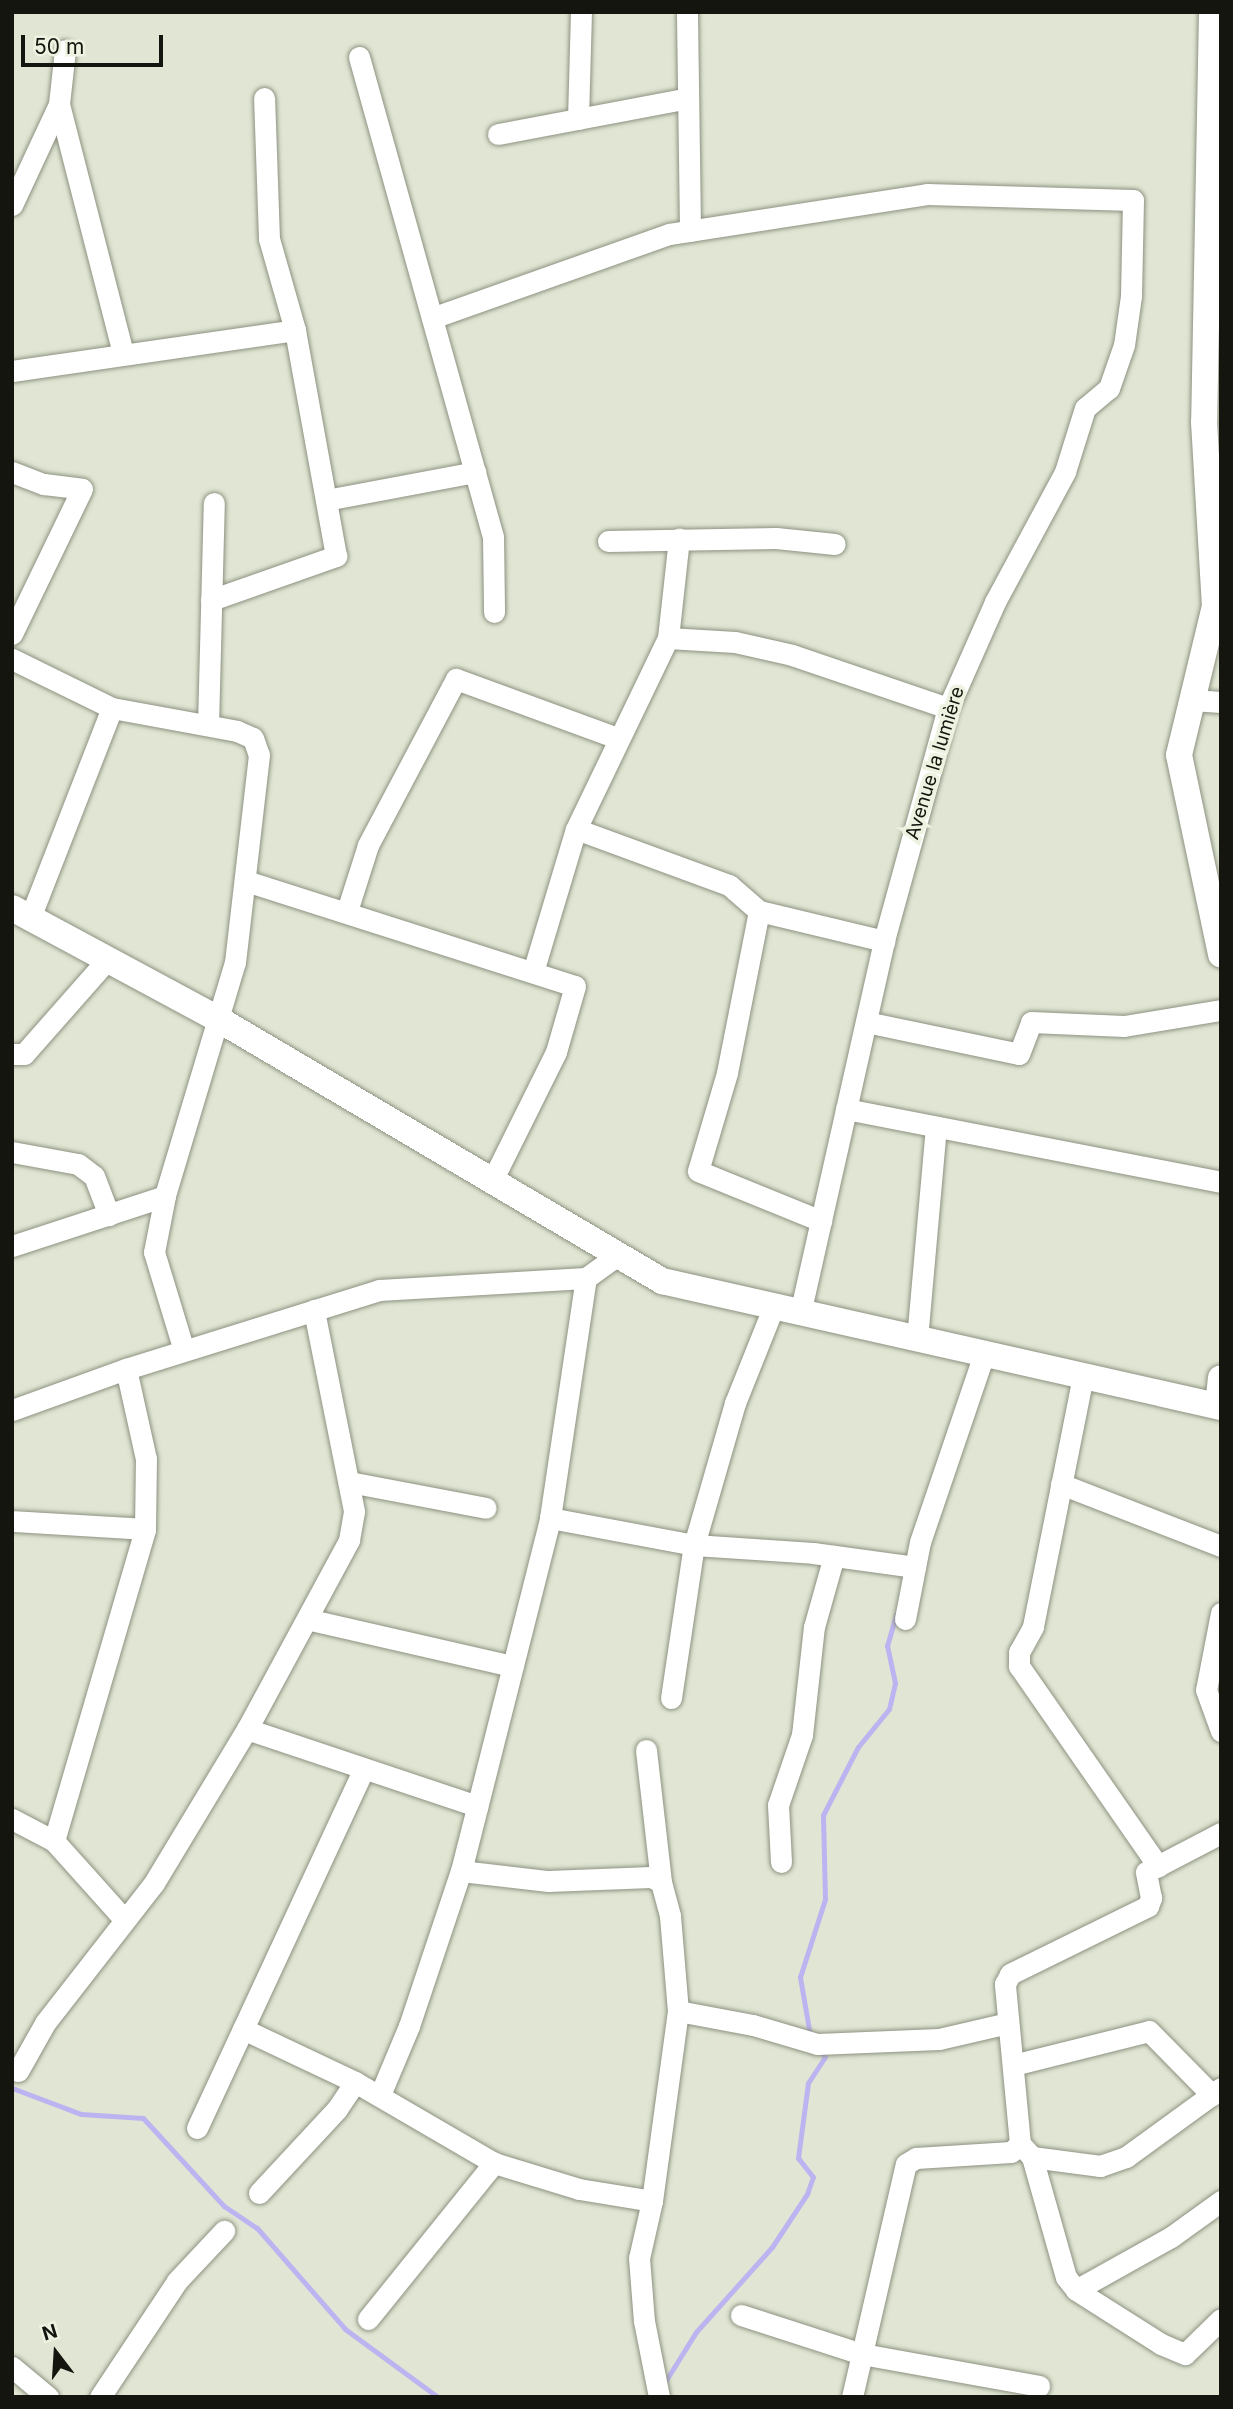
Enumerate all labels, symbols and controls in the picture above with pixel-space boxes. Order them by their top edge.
scale bar [24,21,166,65]
text: 50 m [34,34,84,59]
street label: Avenue la lumière [901,684,969,842]
north arrow [21,2318,91,2388]
text: N [39,2319,60,2346]

